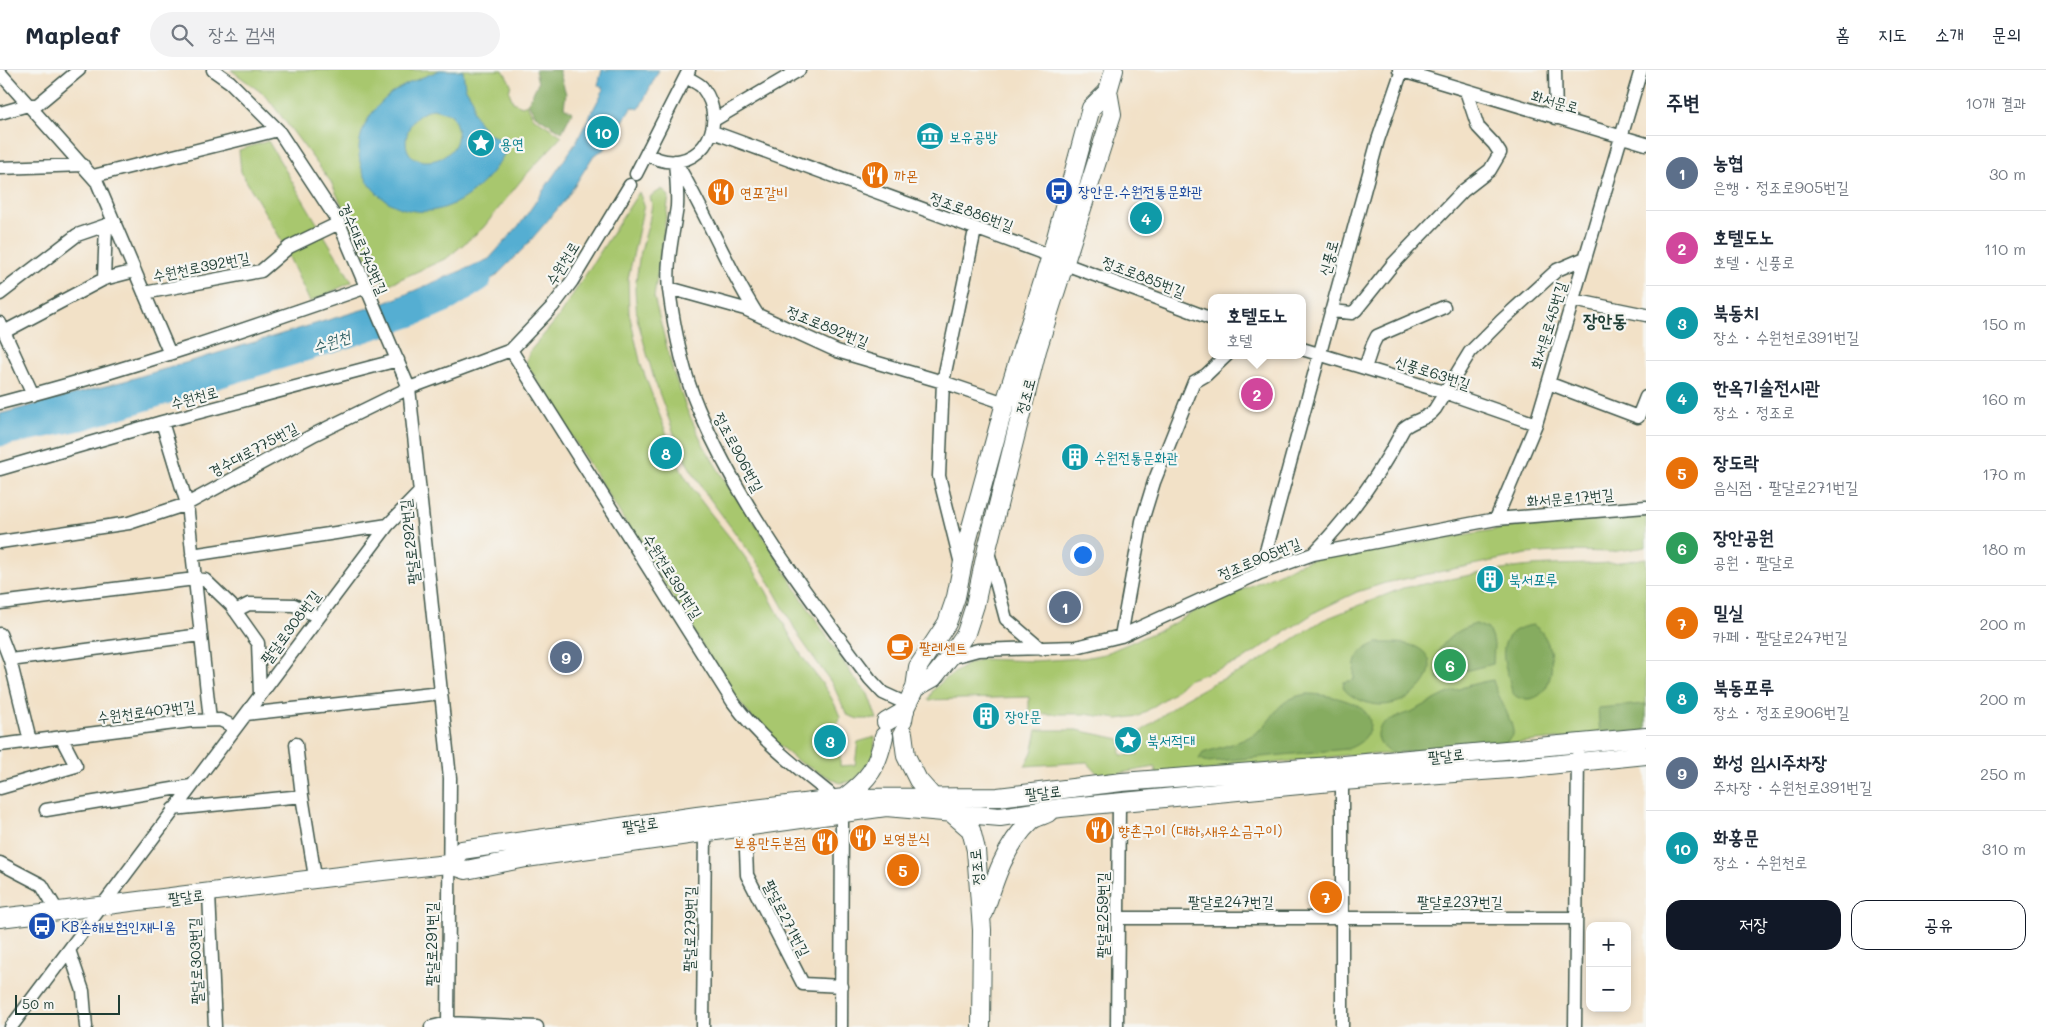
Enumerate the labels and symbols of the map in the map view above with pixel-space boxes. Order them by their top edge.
street label: 화서문로 [1529,85,1581,117]
pin: 10 [587,113,619,151]
museum icon: 보유공방 [915,121,945,151]
place label: 보유공방 [949,126,998,146]
place icon: 용연 [466,128,496,158]
place label: 용연 [500,133,524,153]
restaurant icon: 까몬 [860,160,890,190]
place label: 까몬 [894,165,918,185]
bus stop icon: 장안문.수원전통문화관 [1044,176,1074,206]
restaurant icon: 연포갈비 [706,177,736,207]
place label: 장안문.수원전통문화관 [1078,181,1203,201]
place label: 연포갈비 [740,182,788,202]
street label: 정조로886번길 [927,187,1017,235]
pin: 4 [1130,199,1162,237]
street label: 경수대로743번길 [335,200,393,298]
street label: 수원천로 [541,237,583,289]
street label: 신풍로 [1314,238,1342,278]
street label: 수원천로392번길 [151,247,251,285]
street label: 정조로885번길 [1100,251,1188,301]
street label: 화서문로45번길 [1525,279,1571,371]
street label: 정조로892번길 [784,300,872,352]
district label: 장안동 [1582,308,1627,332]
water label: 수원천 [309,324,355,357]
street label: 신풍로63번길 [1393,350,1473,394]
pin: 2 [1241,375,1273,413]
street label: 정조로 [1011,376,1039,416]
street label: 수원천로 [168,381,220,413]
street label: 정조로906번길 [710,409,768,495]
street label: 경수대로775번길 [205,417,301,481]
pin: 8 [650,434,682,472]
building icon: 수원전통문화관 [1060,442,1090,472]
place label: 수원전통문화관 [1094,447,1179,467]
street label: 화서문로17번길 [1526,483,1614,511]
street label: 팔달로292번길 [395,498,423,586]
street label: 수원천로391번길 [639,530,707,622]
street label: 정조로905번길 [1215,532,1303,584]
your location [1070,542,1096,568]
building icon: 북서포루 [1475,564,1505,594]
place label: 북서포루 [1509,569,1557,589]
street label: 팔달로308번길 [256,586,324,668]
pin: 1 [1049,588,1081,626]
cafe icon: 팔레센트 [885,632,915,662]
place label: 팔레센트 [919,637,967,657]
pin: 9 [550,638,582,676]
pin: 6 [1434,646,1466,684]
street label: 수원천로407번길 [96,695,196,727]
building icon: 장안문 [971,701,1001,731]
place label: 장안문 [1005,706,1041,726]
pin: 3 [814,722,846,760]
place icon: 북서적대 [1113,725,1143,755]
place label: 북서적대 [1147,730,1195,750]
street label: 팔달로 [1427,743,1465,767]
street label: 팔달로 [1024,780,1062,804]
street label: 팔달로 [621,812,659,836]
restaurant icon: 향촌구이 (대하,새우소금구이) [1084,815,1114,845]
place label: 향촌구이 (대하,새우소금구이) [1118,820,1282,840]
restaurant icon: 보영분식 [848,823,878,853]
restaurant icon: 보용만두본점 [810,827,840,857]
place label: 보영분식 [882,828,930,848]
place label: 보용만두본점 [734,832,806,852]
street label: 정조로 [964,848,988,886]
pin: 5 [887,851,919,889]
street label: 팔달로259번길 [1092,872,1112,958]
street label: 팔달로271번길 [759,876,815,960]
pin: 7 [1310,878,1342,916]
street label: 팔달로 [167,884,205,908]
street label: 팔달로279번길 [678,886,700,972]
street label: 팔달로247번길 [1188,891,1274,911]
street label: 팔달로237번길 [1417,891,1503,911]
street label: 팔달로291번길 [421,902,441,986]
bus stop icon: KB손해보험인재니움 [27,911,57,941]
place label: KB손해보험인재니움 [61,916,176,936]
street label: 팔달로303번길 [183,917,207,1005]
scale bar [15,992,120,1015]

